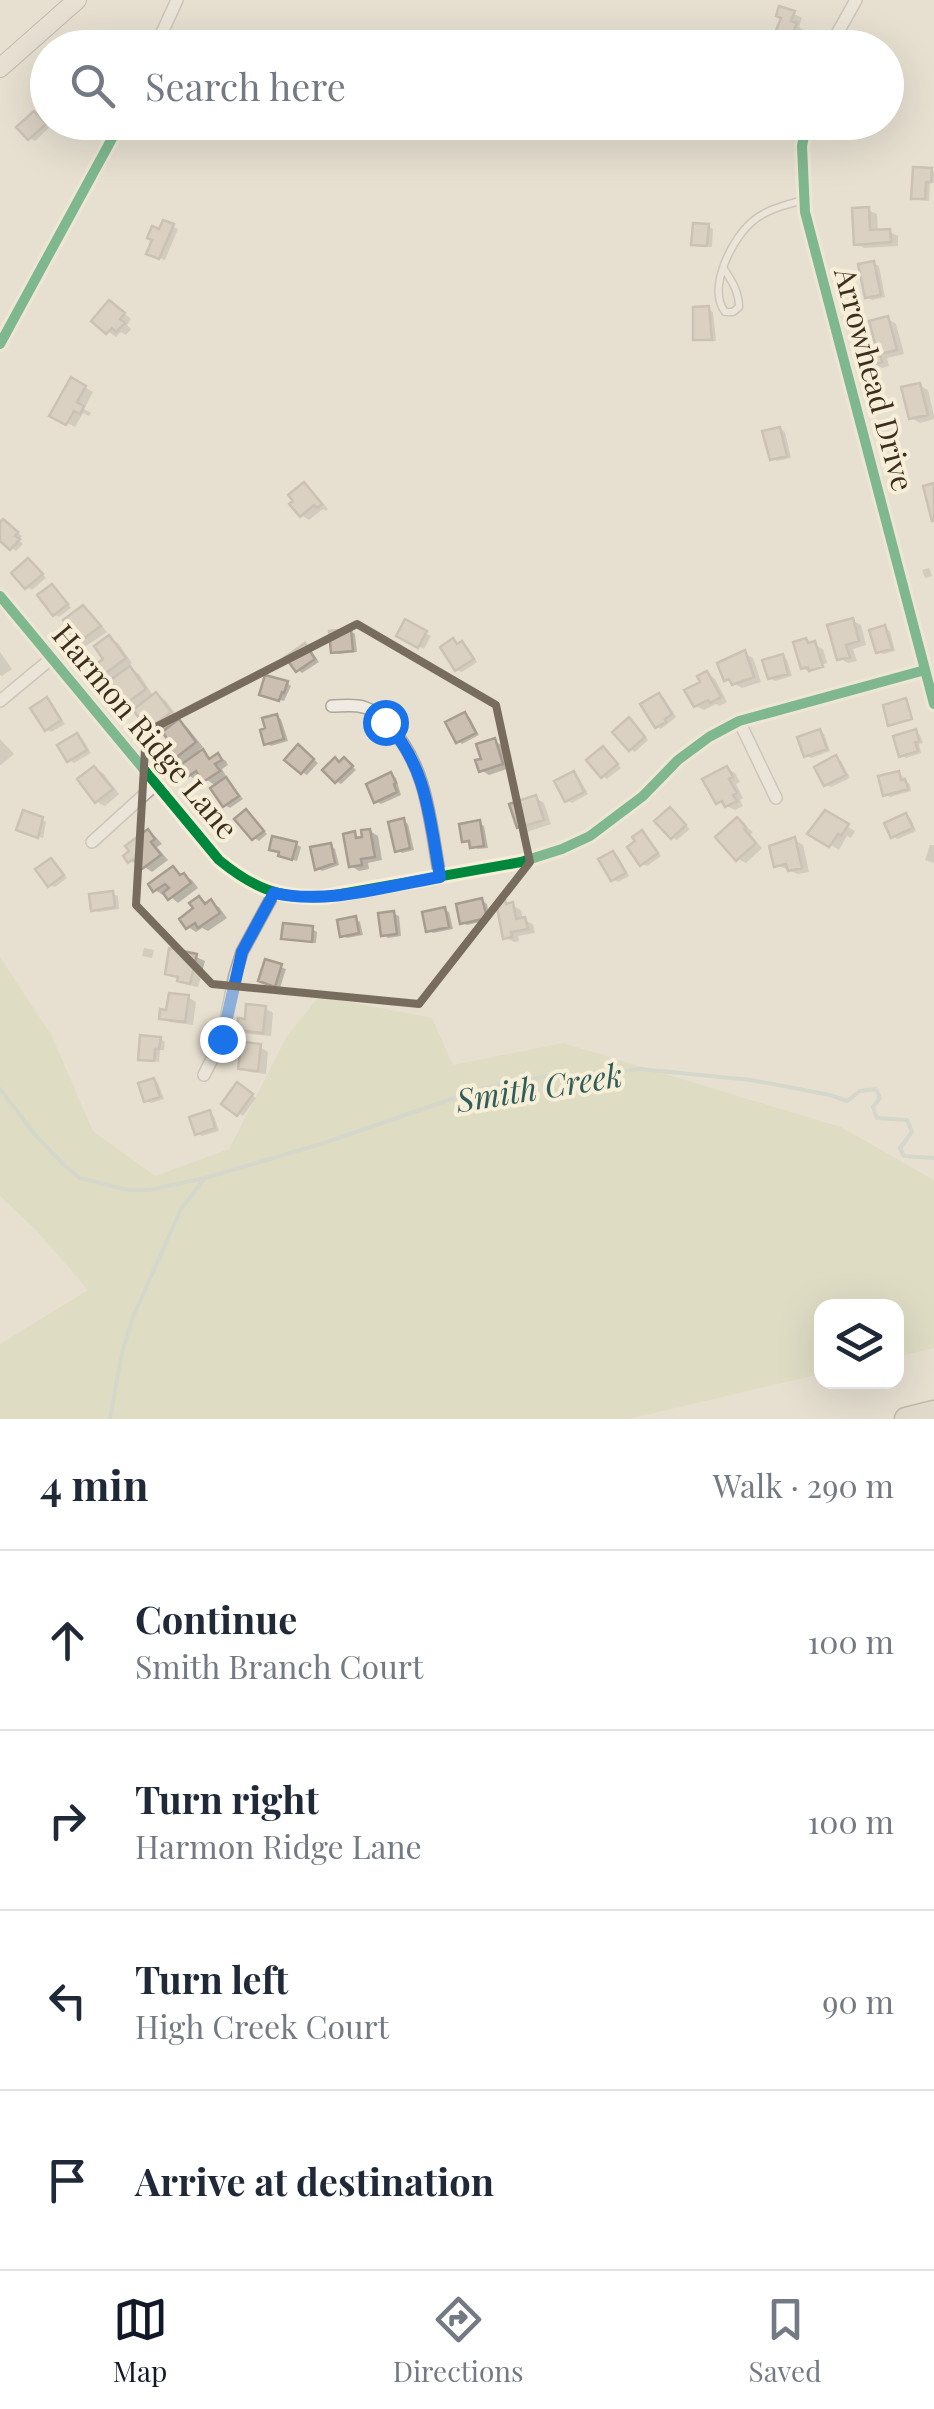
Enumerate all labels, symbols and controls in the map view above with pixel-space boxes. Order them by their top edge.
search box [30,30,904,140]
icon: search [65,58,120,113]
text: Search here [145,60,346,111]
street label: Arrowhead Drive [826,262,924,495]
street label: Harmon Ridge Lane [44,615,248,847]
route start [363,700,409,746]
route end [200,1017,246,1063]
water label: Smith Creek [452,1052,625,1121]
map controls [814,1299,904,1389]
button: layers [814,1299,904,1389]
text: 4 min [40,1456,149,1512]
text: Walk · 290 m [713,1463,894,1506]
text: Continue [135,1593,297,1644]
icon: ahead [40,1613,95,1668]
text: 100 m [807,1619,894,1662]
text: Smith Branch Court [135,1644,423,1687]
text: Turn right [135,1773,319,1824]
icon: right [40,1793,95,1848]
text: 100 m [807,1799,894,1842]
text: Harmon Ridge Lane [135,1824,422,1867]
text: Turn left [135,1953,288,2004]
icon: left [40,1973,95,2028]
text: 90 m [822,1979,894,2022]
text: High Creek Court [135,2004,389,2047]
icon: arrive [40,2153,95,2208]
text: Arrive at destination [135,2155,494,2206]
tab: Map [113,2292,168,2389]
tab: Directions [393,2292,523,2389]
tab: Saved [749,2292,821,2389]

